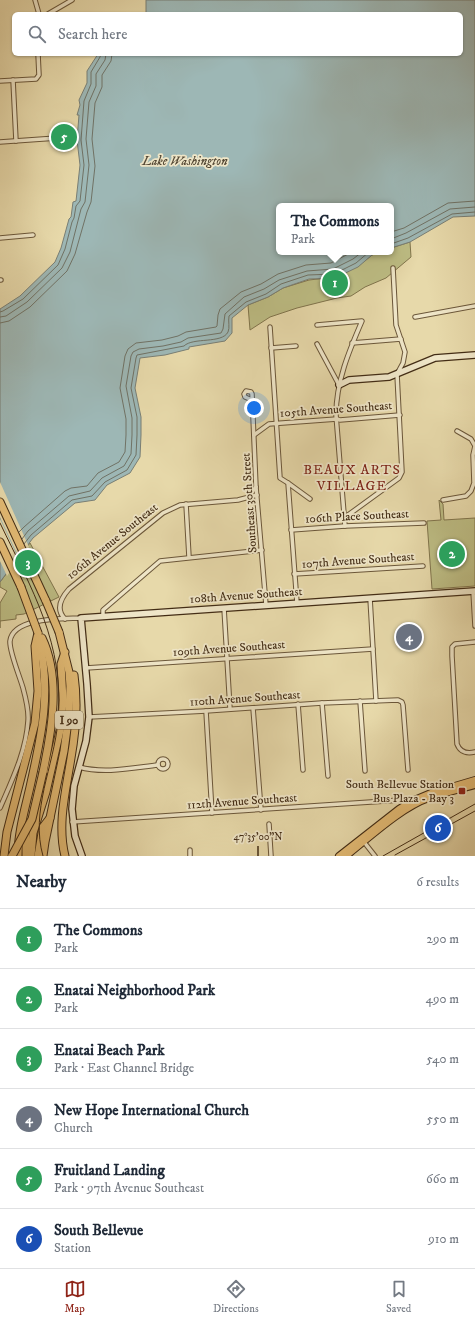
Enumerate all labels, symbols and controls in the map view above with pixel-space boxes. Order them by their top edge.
search box [12,12,463,56]
icon: search [26,23,48,45]
text: Search here [58,25,127,44]
pin: 5 [51,122,77,152]
water label: Lake Washington [141,153,228,169]
popup [276,203,394,255]
text: The Commons [291,212,379,231]
text: Park [291,231,315,247]
pin: 1 [322,268,348,298]
your location [244,398,264,418]
street label: 105th Avenue Southeast [279,398,393,421]
street label: Southeast 30th Street [239,452,260,554]
district label: BEAUX ARTS VILLAGE [303,461,401,495]
street label: 106th Avenue Southeast [64,500,161,583]
street label: 106th Place Southeast [305,506,410,527]
pin: 2 [439,539,465,569]
pin: 3 [15,548,41,578]
street label: 107th Avenue Southeast [301,549,415,572]
street label: 108th Avenue Southeast [189,584,303,607]
pin: 4 [396,622,422,652]
street label: 109th Avenue Southeast [172,637,286,660]
street label: 110th Avenue Southeast [189,687,301,710]
road number: I 90 [55,711,83,729]
place label: South Bellevue Station Bus Plaza - Bay 3 [346,777,455,806]
marker: South Bellevue Station Bus Plaza - Bay 3 [457,786,467,796]
street label: 112th Avenue Southeast [186,790,298,813]
pin: 6 [425,813,451,843]
text: 47°35'00"N [233,831,283,843]
text: Nearby [16,871,66,893]
text: 6 results [416,874,459,890]
text: The Commons [54,921,143,940]
text: 1 [27,931,31,947]
text: 290 m [427,931,459,947]
text: Park [54,940,78,956]
text: Enatai Neighborhood Park [54,981,215,1000]
text: 2 [26,991,32,1007]
text: 490 m [425,991,459,1007]
text: Park [54,1000,78,1016]
text: Enatai Beach Park [54,1041,165,1060]
text: 3 [27,1051,31,1067]
text: 540 m [426,1051,459,1067]
text: Park · East Channel Bridge [54,1060,194,1076]
text: New Hope International Church [54,1101,249,1120]
text: 4 [25,1111,33,1127]
text: 550 m [427,1111,459,1127]
text: Church [54,1120,93,1136]
text: Fruitland Landing [54,1161,165,1180]
text: 5 [26,1171,32,1187]
text: 660 m [426,1171,459,1187]
text: Park · 97th Avenue Southeast [54,1180,204,1196]
text: South Bellevue [54,1221,143,1240]
text: 6 [26,1231,32,1247]
text: 910 m [428,1231,459,1247]
text: Station [54,1240,91,1256]
tab: Map [64,1278,86,1316]
tab: Directions [213,1278,259,1316]
tab: Saved [386,1278,411,1316]

